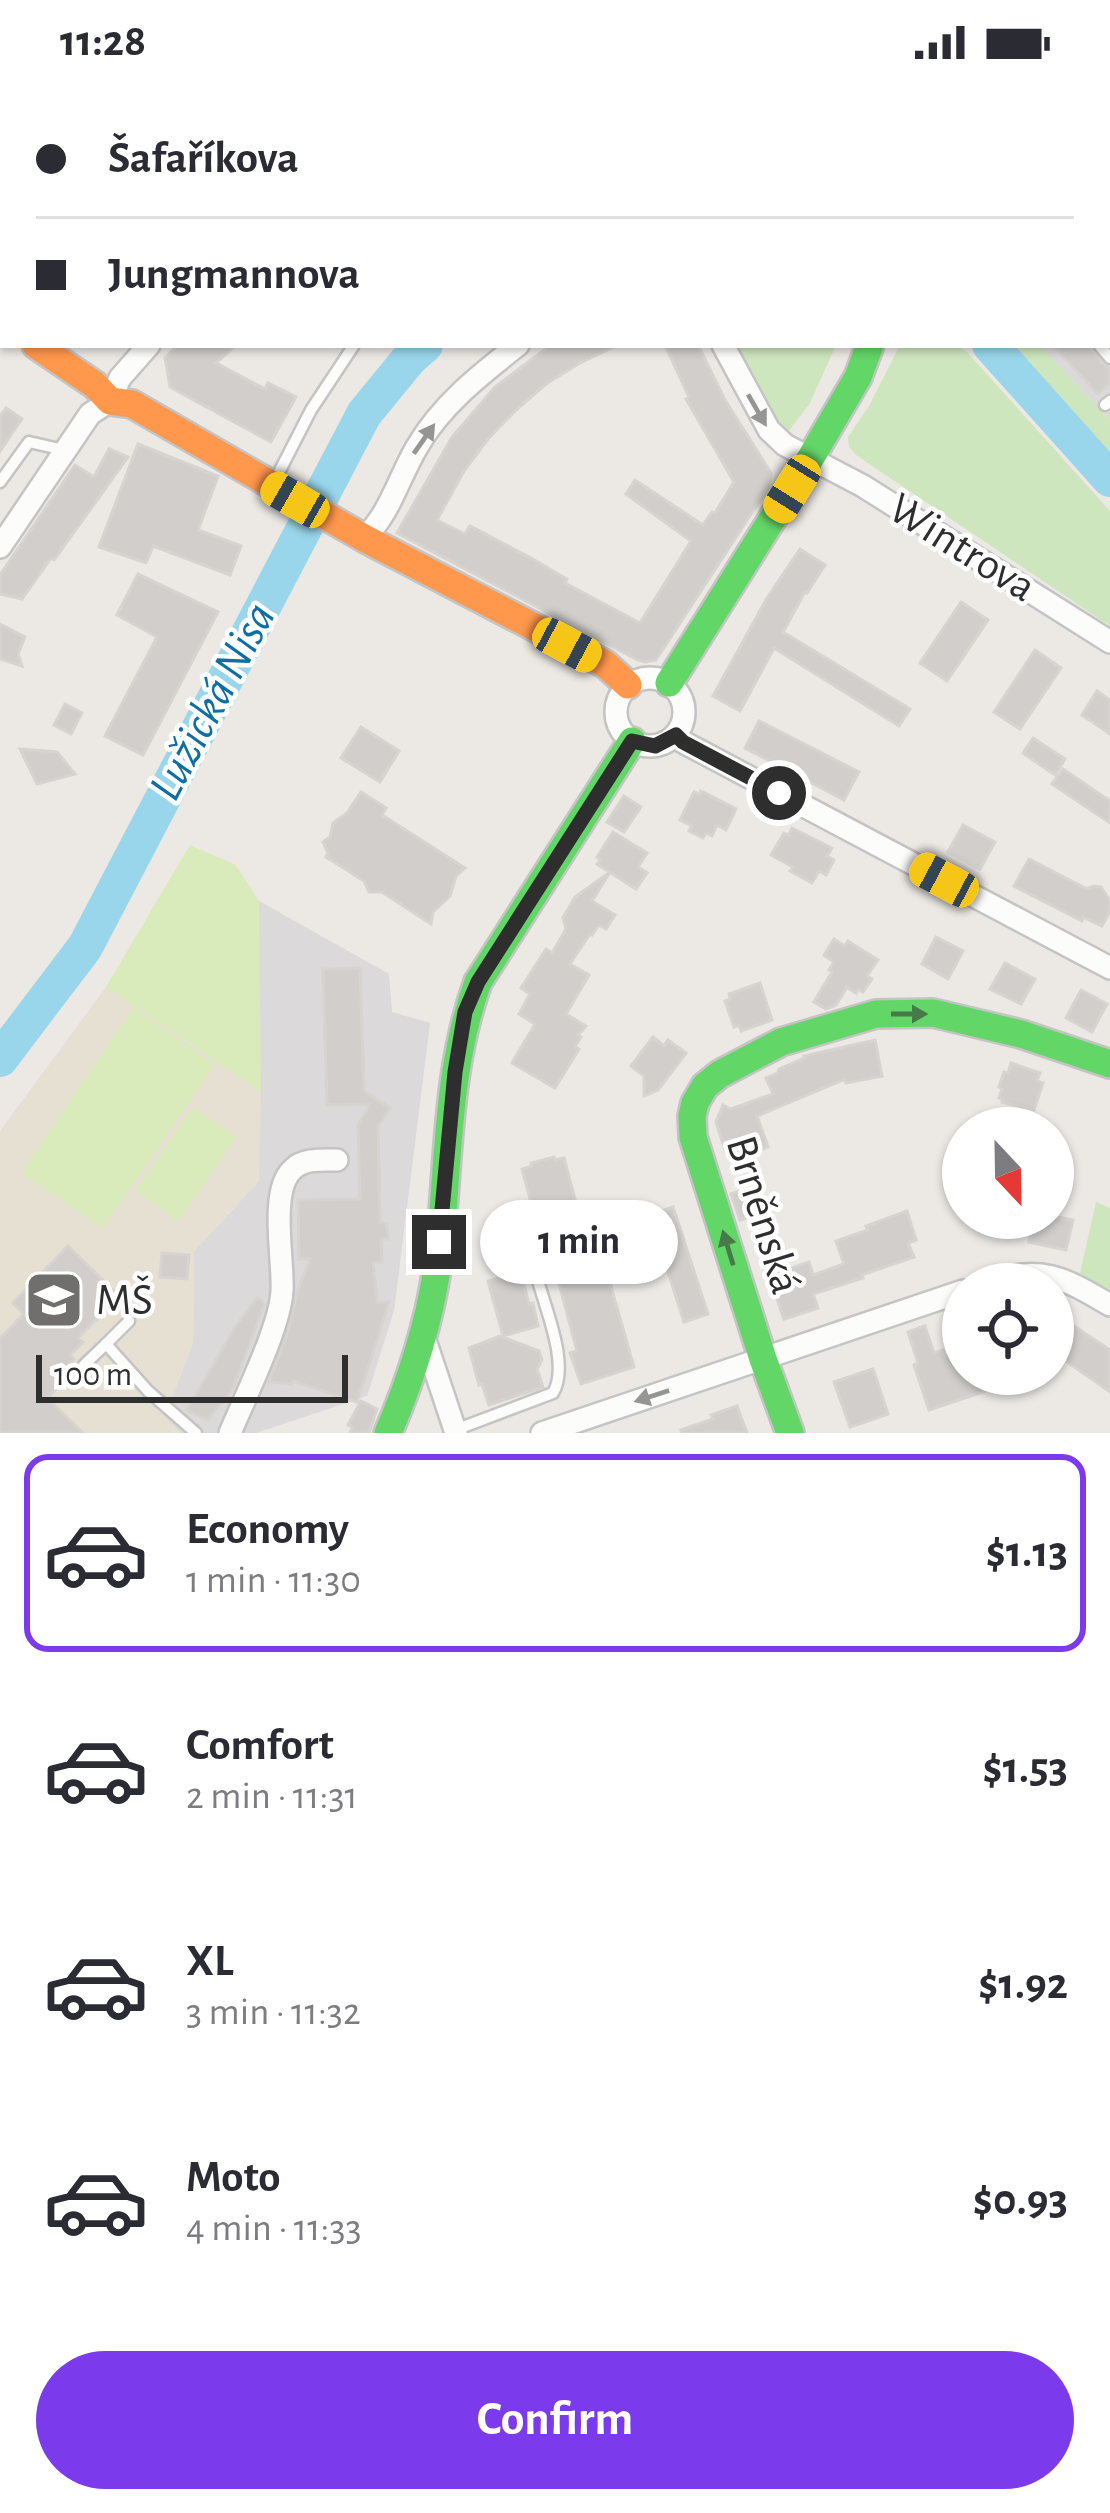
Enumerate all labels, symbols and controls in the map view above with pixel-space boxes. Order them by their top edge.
text: 11:28 [60,19,146,64]
text: Šafaříkova [108,136,299,181]
text: Jungmannova [108,252,360,297]
one-way arrow [746,393,767,427]
one-way arrow [412,423,435,455]
car [758,449,826,529]
car [255,466,335,534]
street label: Wintrova [881,486,1043,610]
water label: Lužická Nisa [141,595,285,809]
car [527,612,607,678]
route start [752,766,806,820]
car [904,847,984,913]
one-way arrow [891,1004,929,1023]
north arrow [942,1107,1074,1239]
map controls [942,1107,1074,1395]
street label: Brněnská [718,1131,808,1299]
callout: 1 min [481,1200,679,1284]
route end [412,1215,466,1269]
text: 1 min [538,1222,620,1261]
one-way arrow [717,1229,736,1266]
button: locate [942,1263,1074,1395]
school or university icon: MŠ [23,1269,85,1331]
place label: MŠ [96,1275,153,1323]
scale bar [36,1349,348,1402]
text: 100 m [54,1359,132,1392]
one-way arrow [633,1388,670,1407]
icon: car [42,1499,150,1607]
text: Economy [186,1507,349,1552]
text: $1.13 [986,1530,1068,1575]
text: 1 min · 11:30 [186,1561,361,1600]
icon: car [42,1715,150,1823]
text: Comfort [186,1723,334,1768]
text: $1.53 [982,1746,1068,1791]
text: 2 min · 11:31 [186,1777,358,1816]
icon: car [42,1931,150,2039]
text: XL [186,1939,234,1984]
text: $1.92 [978,1962,1068,2007]
text: 3 min · 11:32 [186,1993,361,2032]
icon: car [42,2147,150,2255]
text: Moto [186,2155,281,2200]
text: $0.93 [973,2178,1068,2223]
text: 4 min · 11:33 [186,2209,362,2248]
button: Confirm [36,2351,1074,2489]

